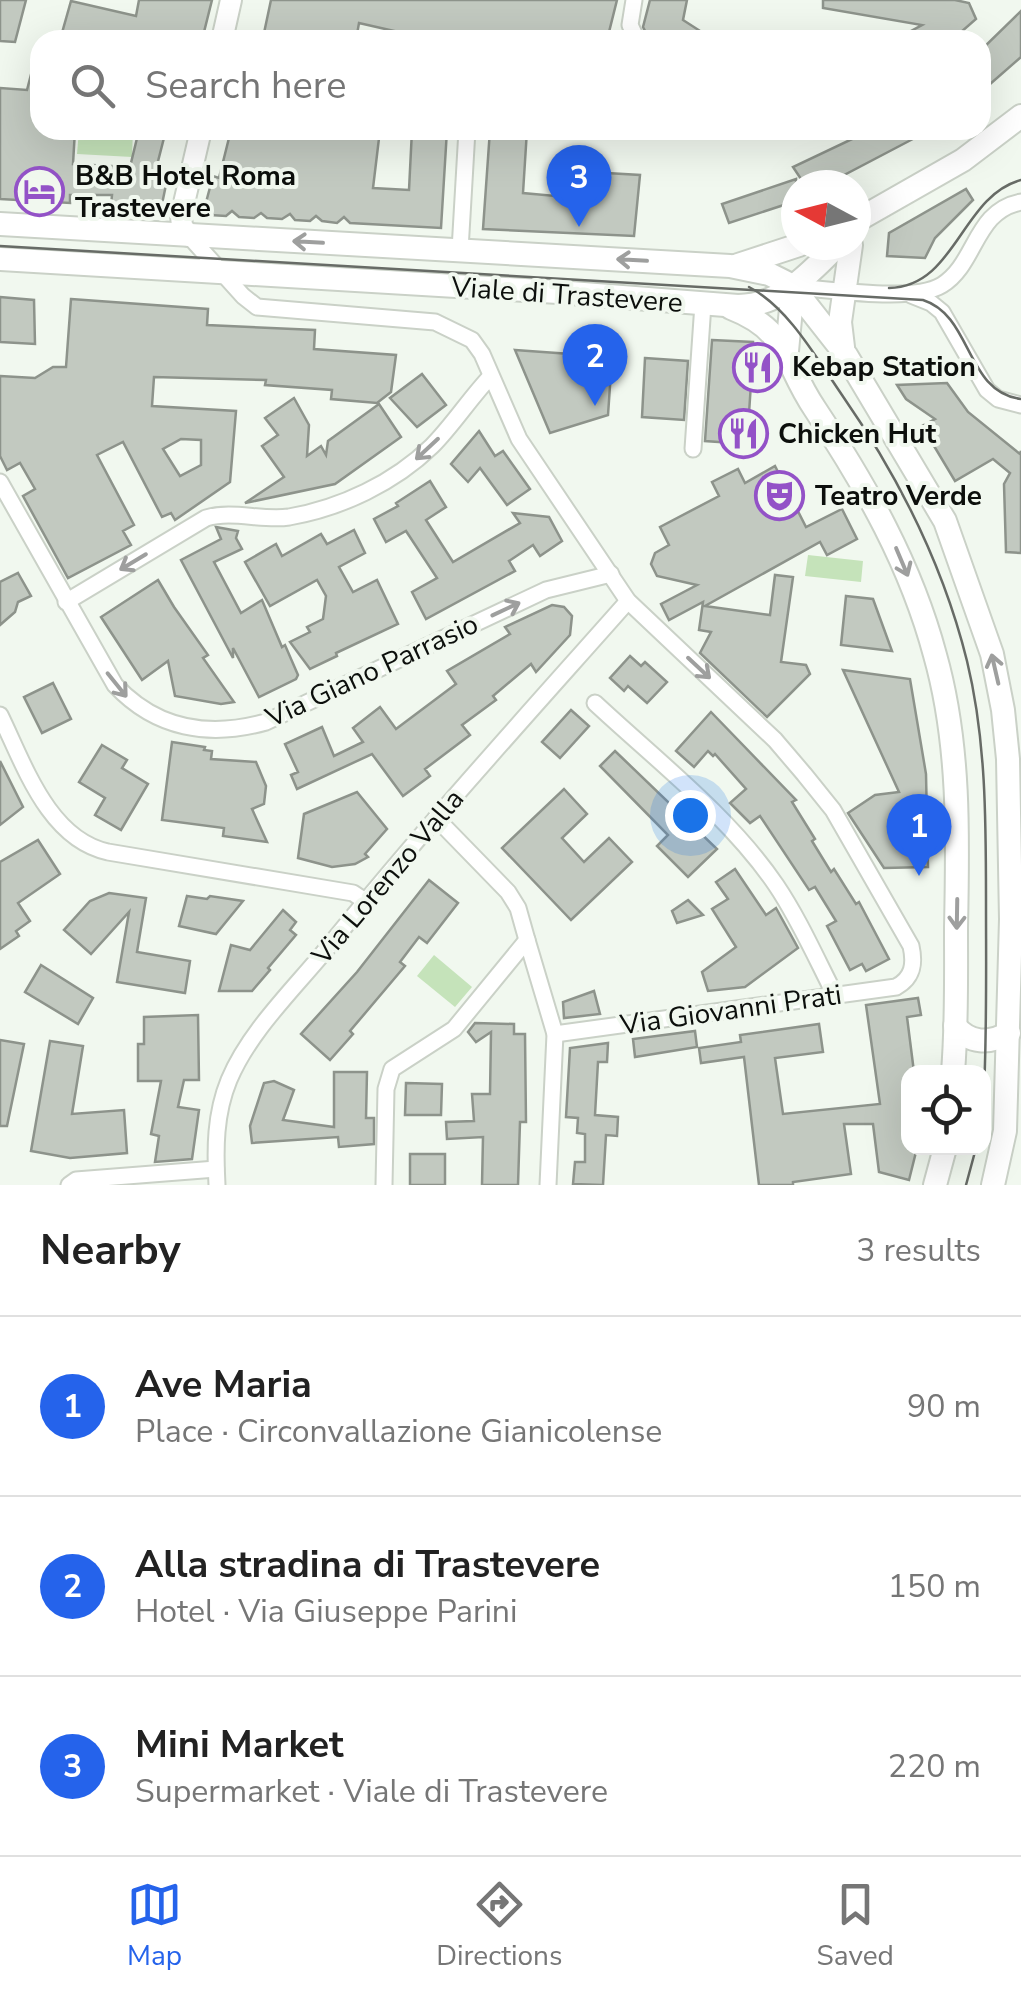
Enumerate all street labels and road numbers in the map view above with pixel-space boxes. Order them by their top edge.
street label: Viale di Trastevere [449,268,684,322]
street label: Via Giano Parrasio [259,605,484,737]
street label: Via Lorenzo Valla [303,781,473,974]
street label: Via Giovanni Prati [617,976,844,1044]

